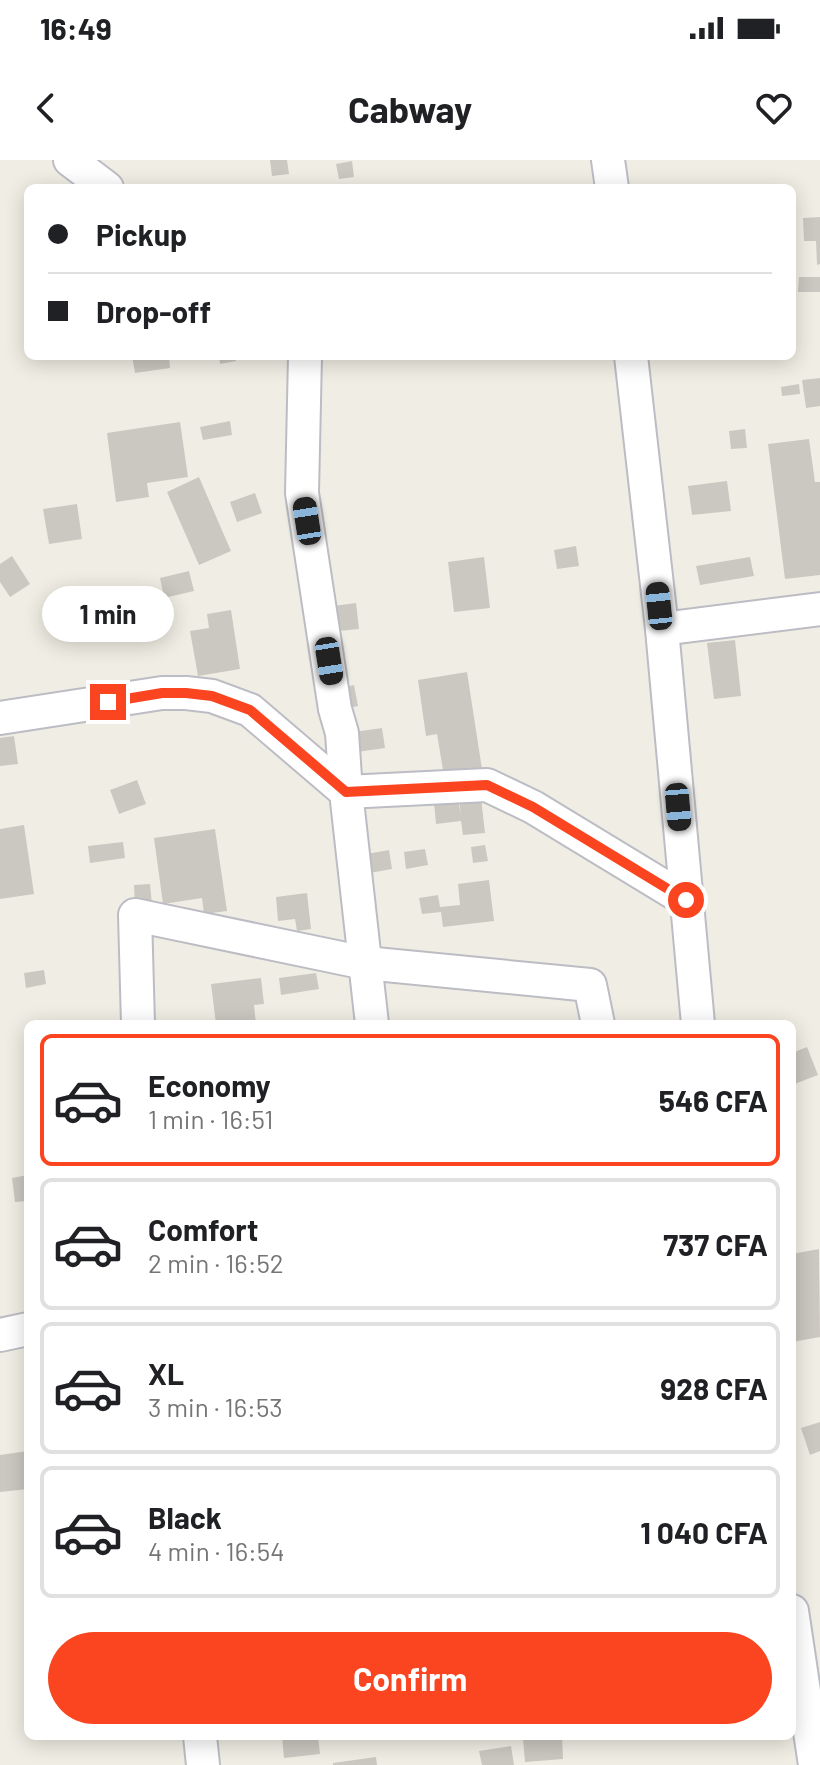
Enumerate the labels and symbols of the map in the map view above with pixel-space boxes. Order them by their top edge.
car [291,495,323,547]
car [645,581,673,631]
callout: 1 min [42,586,174,642]
car [313,635,345,687]
route end [90,684,126,720]
car [664,782,692,832]
route start [668,882,704,918]

